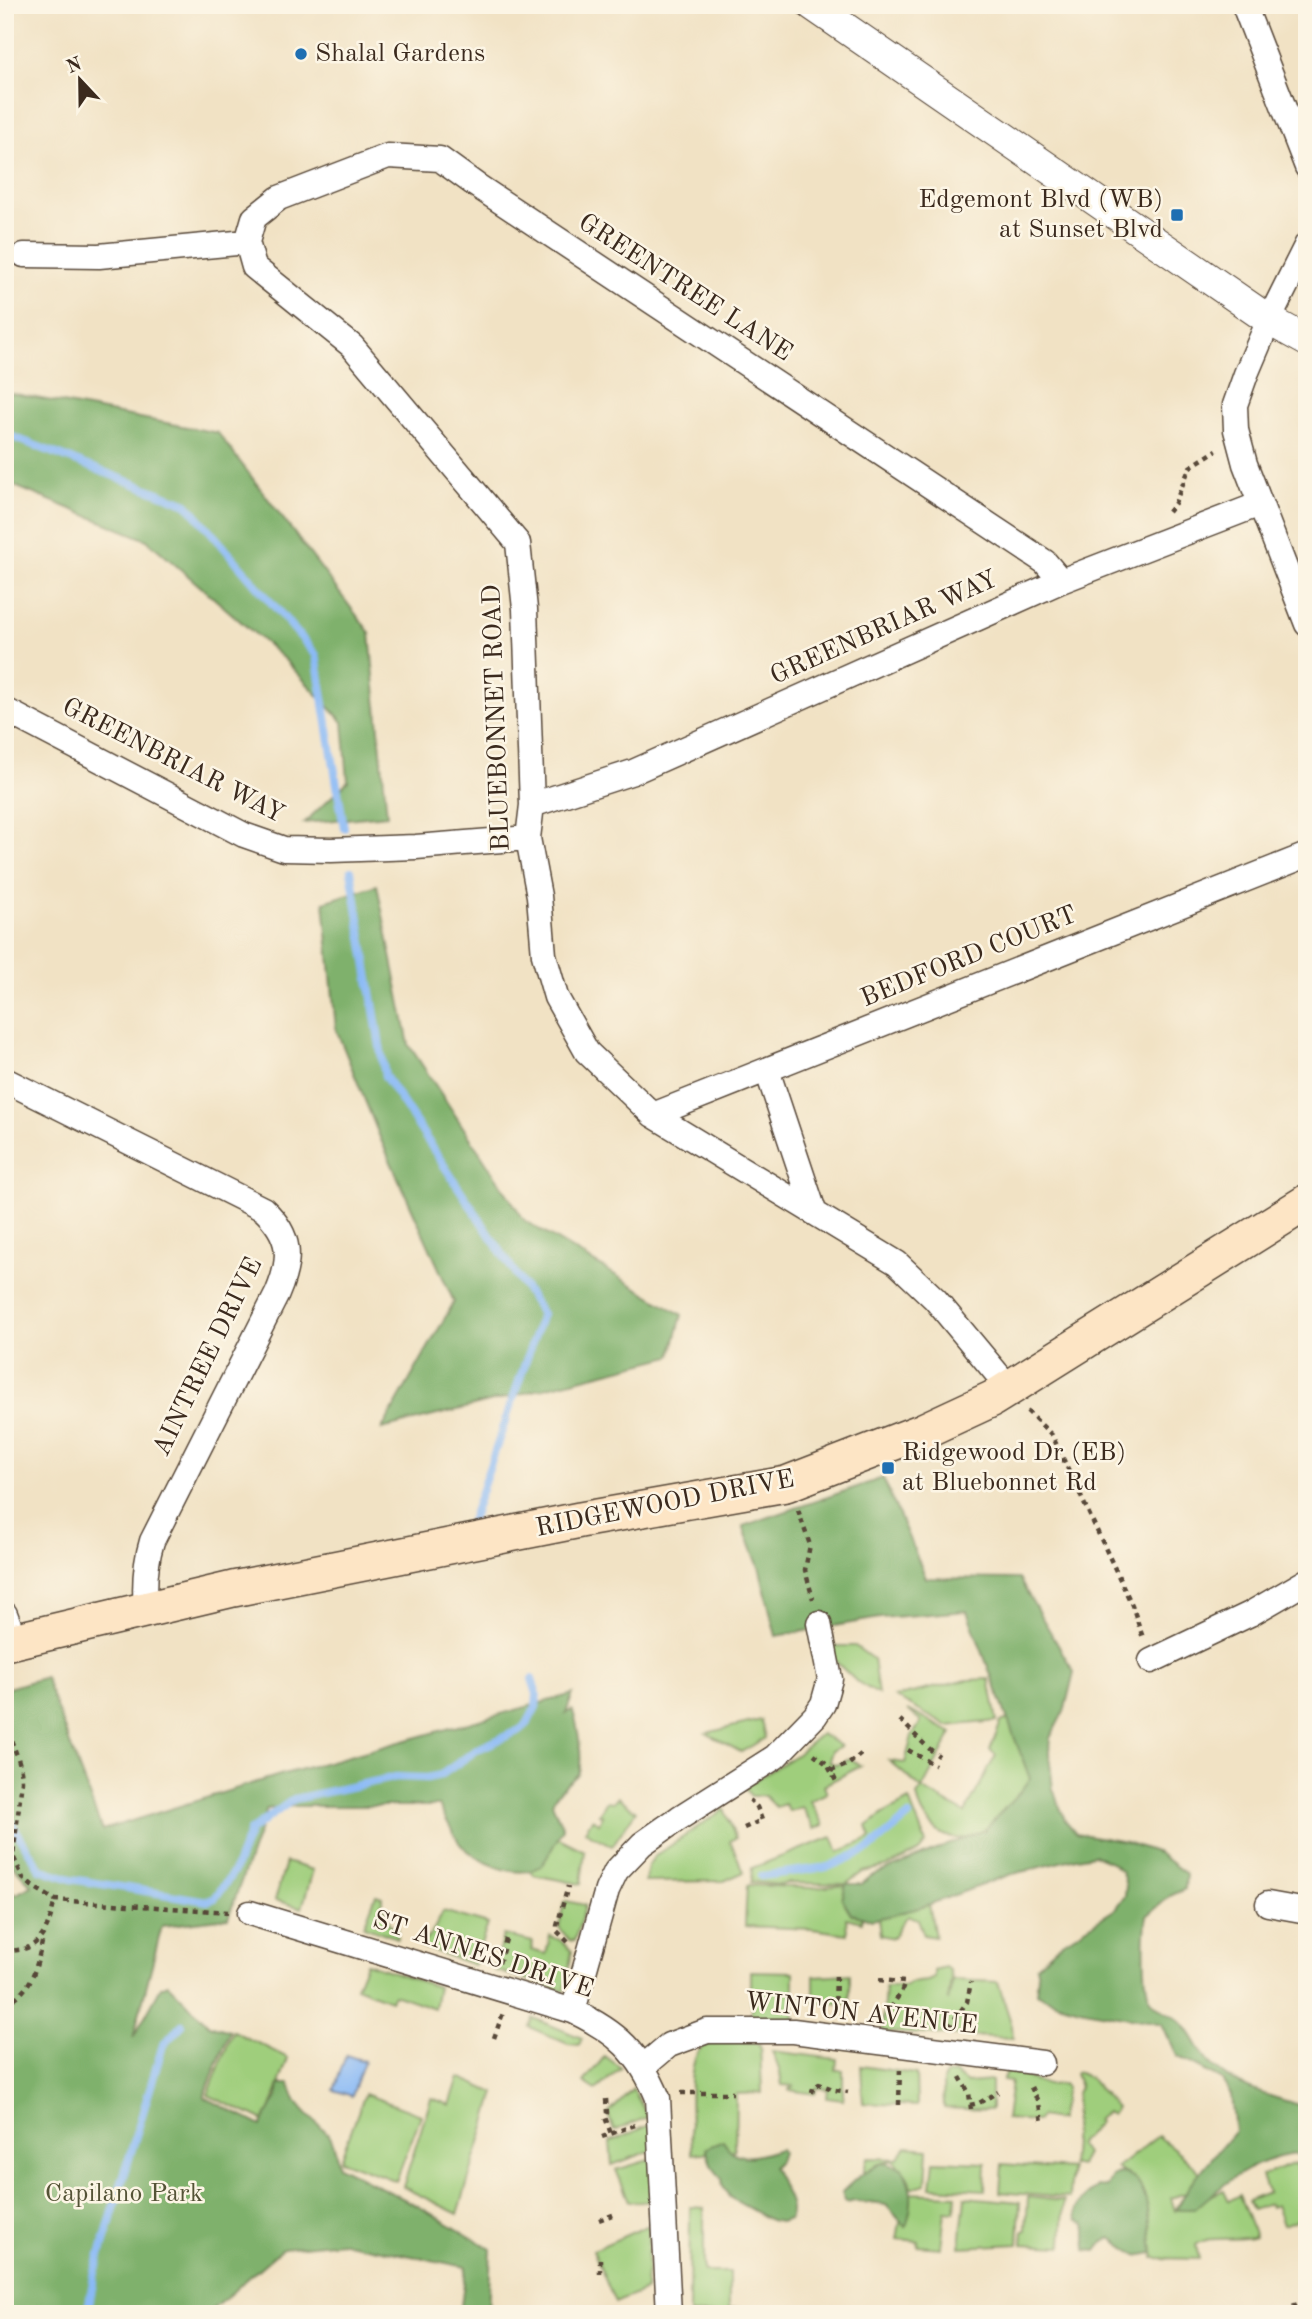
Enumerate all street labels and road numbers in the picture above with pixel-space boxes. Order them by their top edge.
street label: GREENTREE LANE [574,209,796,367]
street label: GREENBRIAR WAY [767,566,1001,690]
street label: BLUEBONNET ROAD [479,584,515,852]
street label: GREENBRIAR WAY [58,694,288,828]
street label: BEDFORD COURT [857,902,1081,1012]
street label: AINTREE DRIVE [149,1254,267,1460]
street label: RIDGEWOOD DRIVE [533,1466,797,1542]
street label: ST ANNES DRIVE [369,1907,597,2003]
street label: WINTON AVENUE [743,1989,979,2039]

